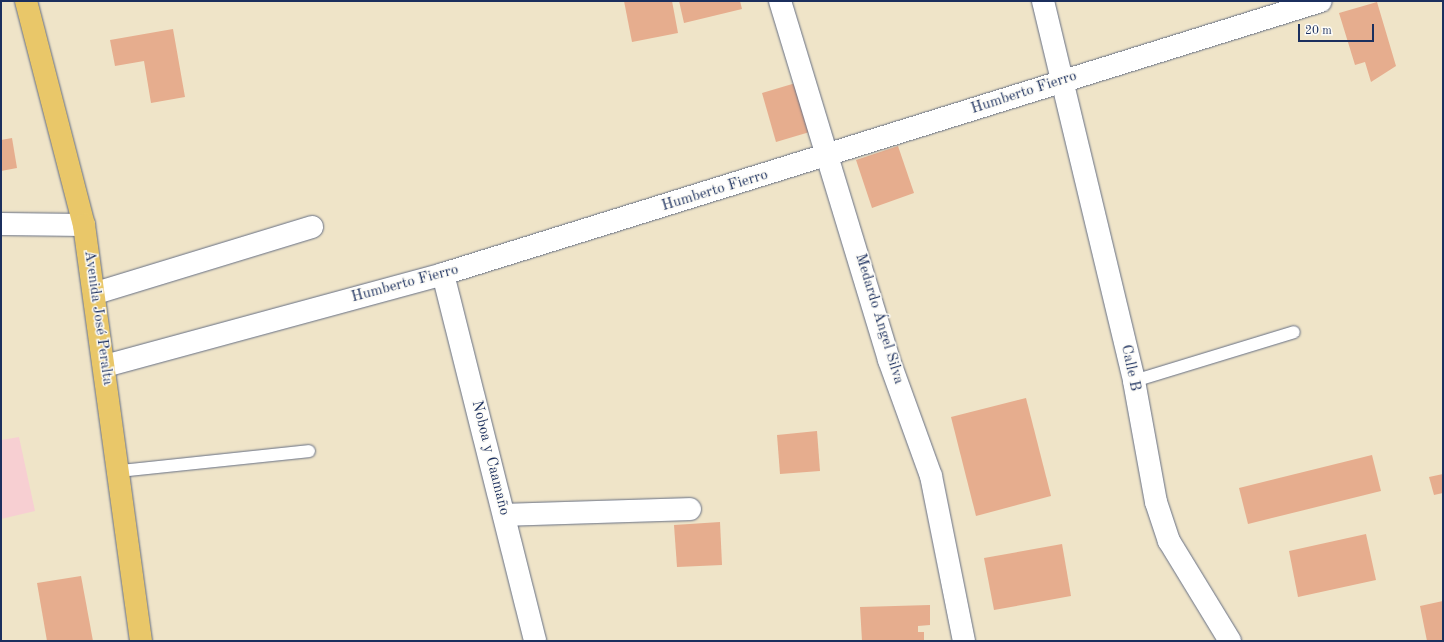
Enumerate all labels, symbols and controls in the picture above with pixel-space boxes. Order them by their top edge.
scale bar [1300,16,1376,42]
text: 20 m [1305,25,1332,37]
street label: Humberto Fierro [969,67,1079,119]
street label: Humberto Fierro [660,166,770,216]
street label: Avenida José Peralta [80,249,116,387]
street label: Medardo Ángel Silva [851,252,907,386]
street label: Humberto Fierro [349,261,461,307]
street label: Calle B [1116,343,1144,393]
street label: Noboa y Caamaño [467,399,513,517]

